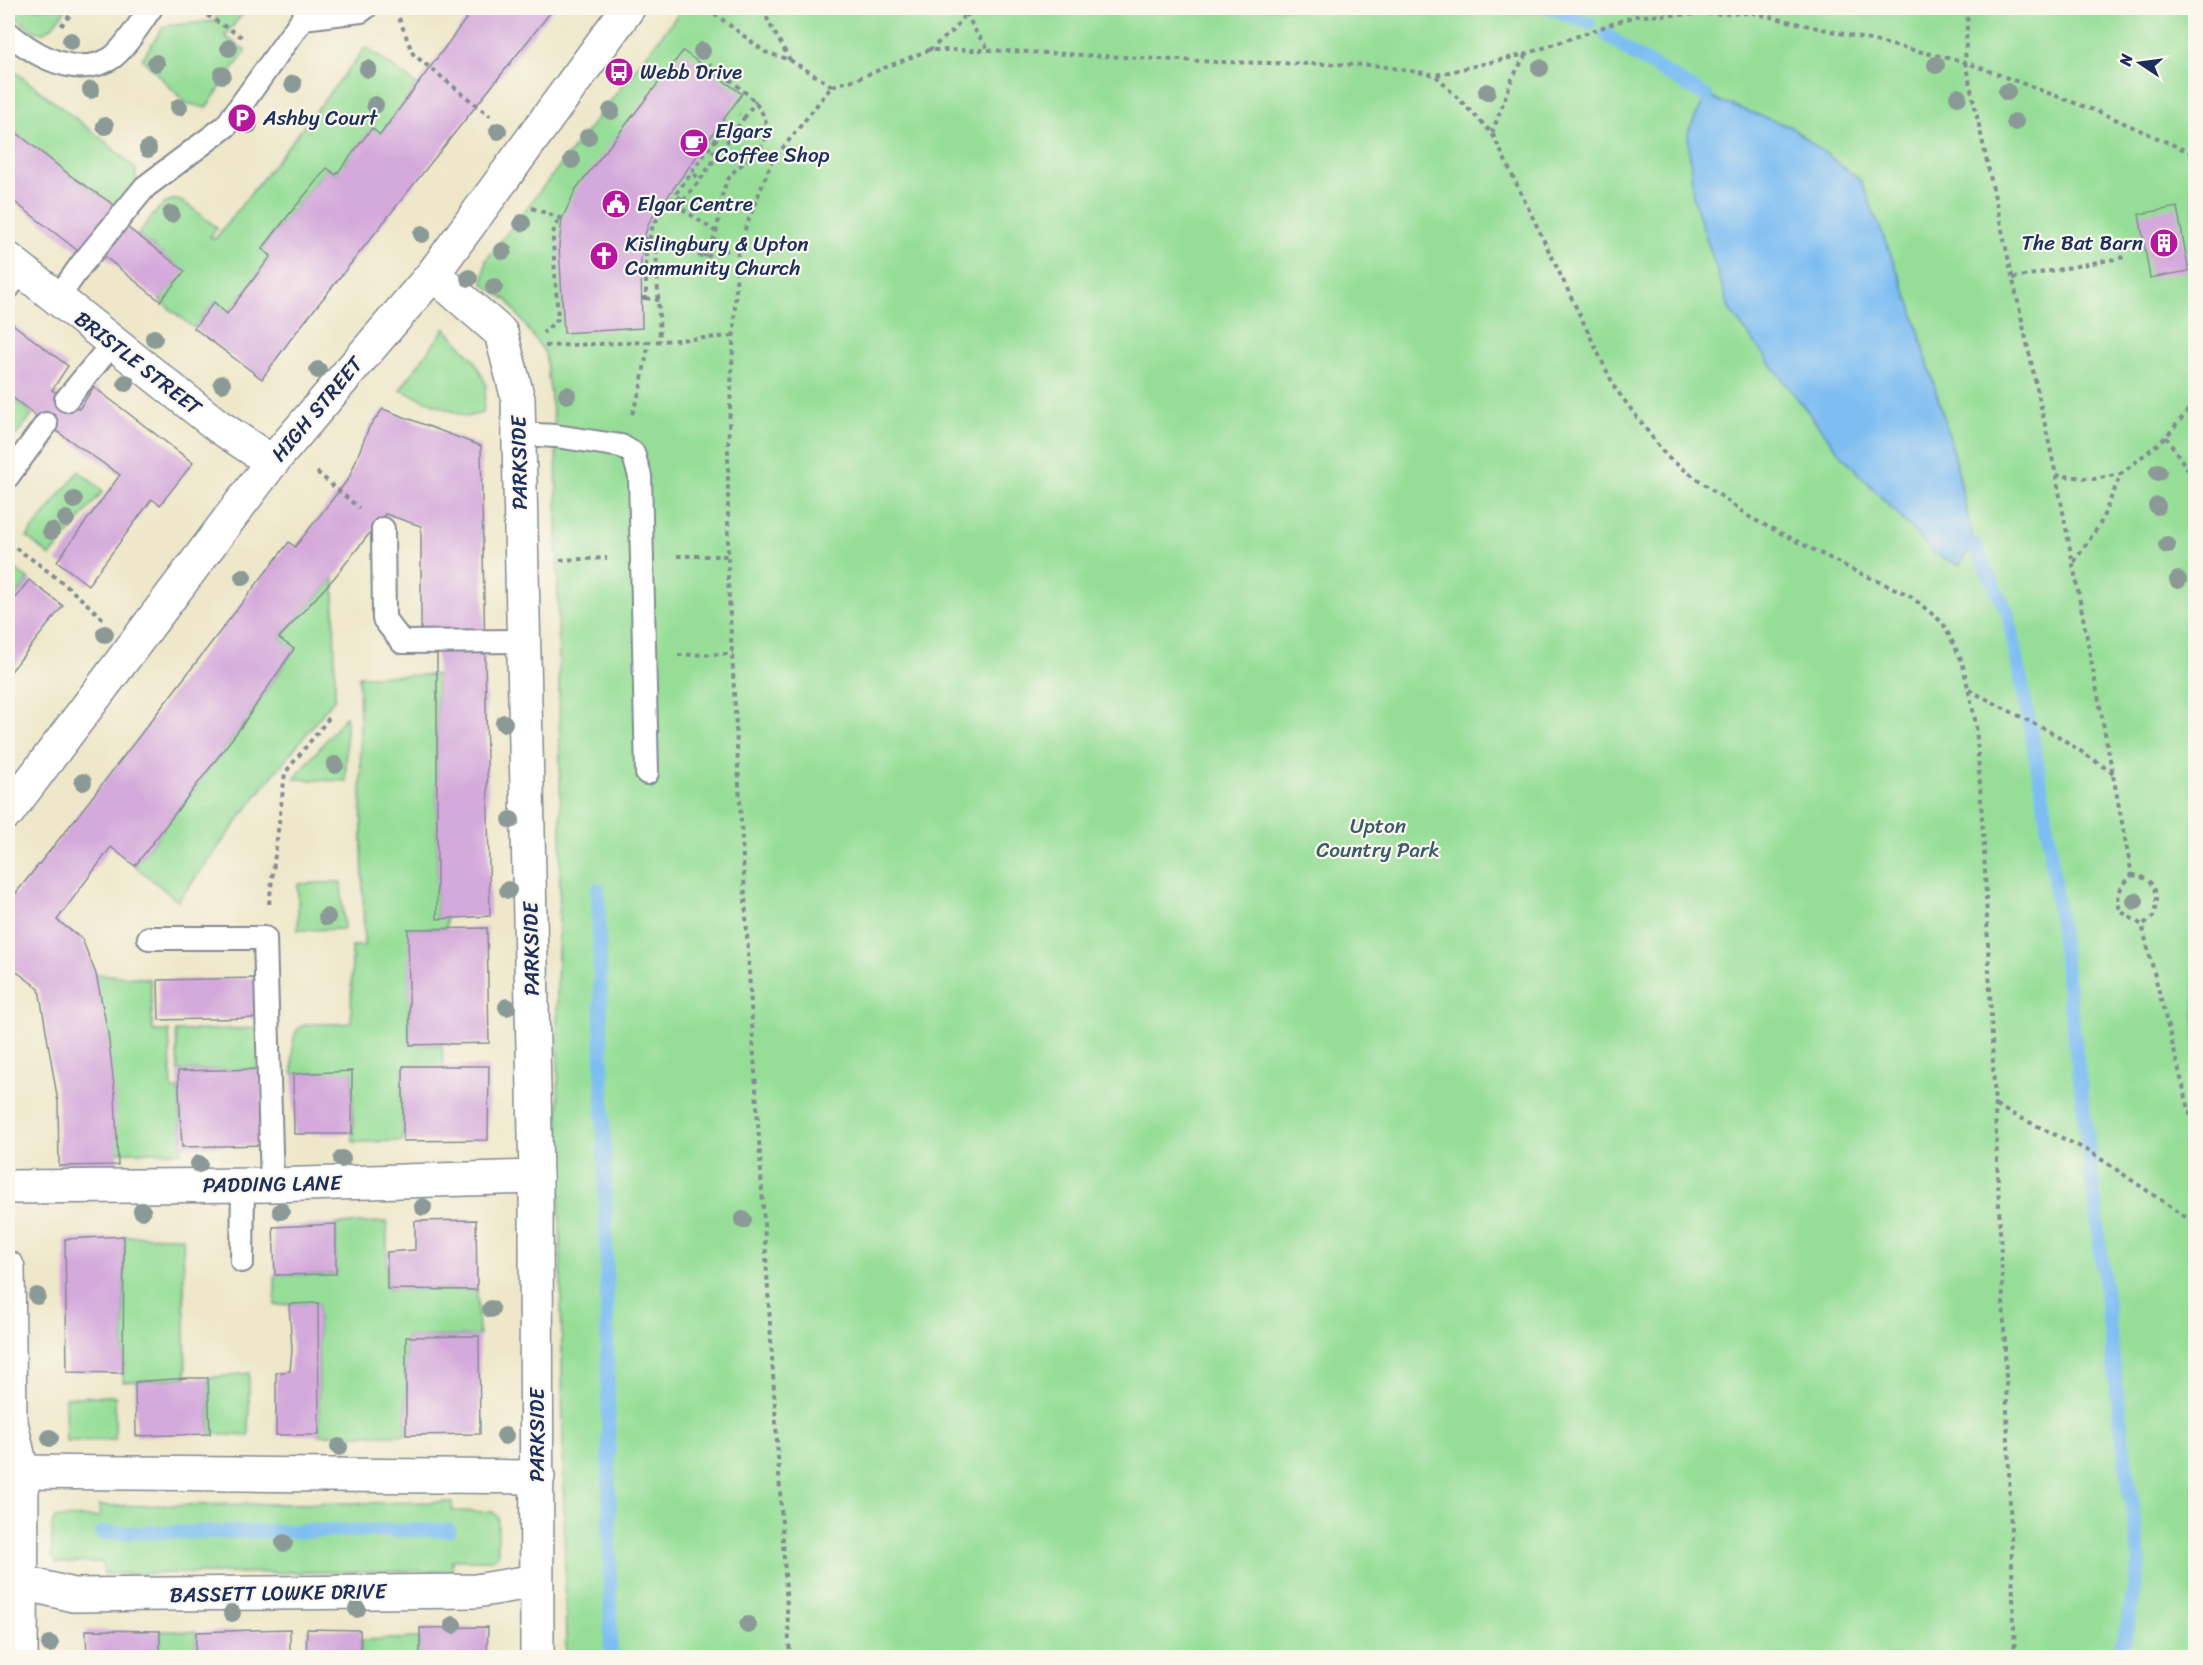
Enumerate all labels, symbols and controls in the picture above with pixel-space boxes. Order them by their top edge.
north arrow [2110,33,2170,93]
text: N [2110,50,2141,69]
place label: Webb Drive [640,53,742,91]
bus stop icon: Webb Drive [603,56,635,88]
place label: Ashby Court [262,99,379,137]
parking icon: Ashby Court [226,102,258,134]
place label: Elgars Coffee Shop [715,112,830,174]
cafe icon: Elgars Coffee Shop [678,127,710,159]
place label: Elgar Centre [637,185,753,223]
public building icon: Elgar Centre [600,188,632,220]
place label: The Bat Barn [2021,224,2143,262]
place label: Kislingbury & Upton Community Church [625,225,809,287]
building icon: The Bat Barn [2148,227,2180,259]
church icon: Kislingbury & Upton Community Church [588,240,620,272]
street label: BRISTLE STREET [66,301,211,426]
street label: HIGH STREET [261,347,374,470]
street label: PARKSIDE [499,414,539,510]
park label: Upton Country Park [1316,807,1440,869]
street label: PARKSIDE [511,900,551,996]
street label: PADDING LANE [202,1164,343,1204]
street label: PARKSIDE [518,1387,556,1482]
street label: BASSETT LOWKE DRIVE [169,1572,388,1614]

